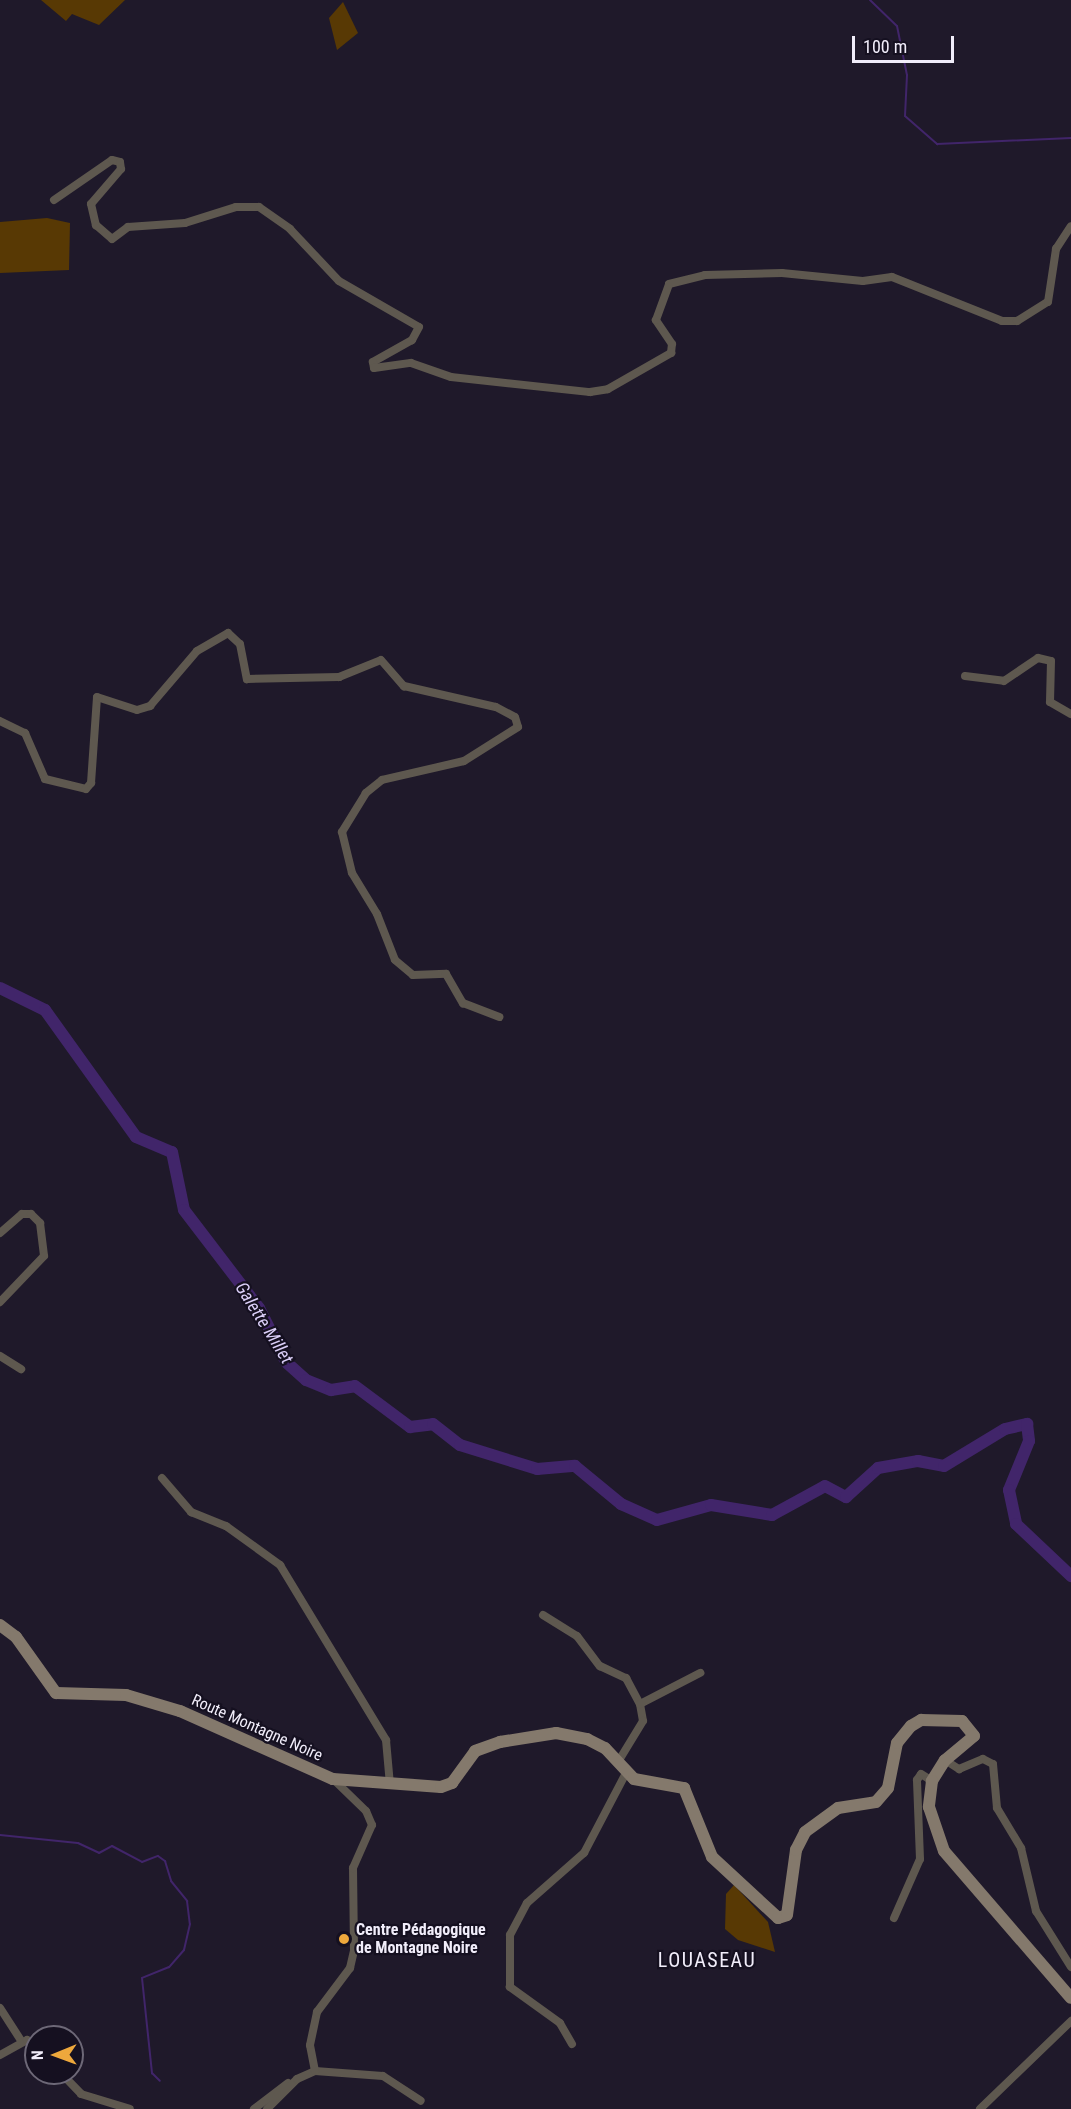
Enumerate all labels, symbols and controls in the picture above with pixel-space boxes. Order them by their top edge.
scale bar [855,24,957,62]
text: 100 m [863,36,907,57]
water label: Galette Millet [230,1278,298,1368]
street label: Route Montagne Noire [189,1691,325,1765]
place label: Centre Pédagogique de Montagne Noire [356,1920,486,1958]
marker: Centre Pédagogique de Montagne Noire [337,1932,351,1946]
district label: LOUASEAU [658,1948,756,1972]
north arrow [24,2025,84,2085]
text: N [28,2050,47,2060]

